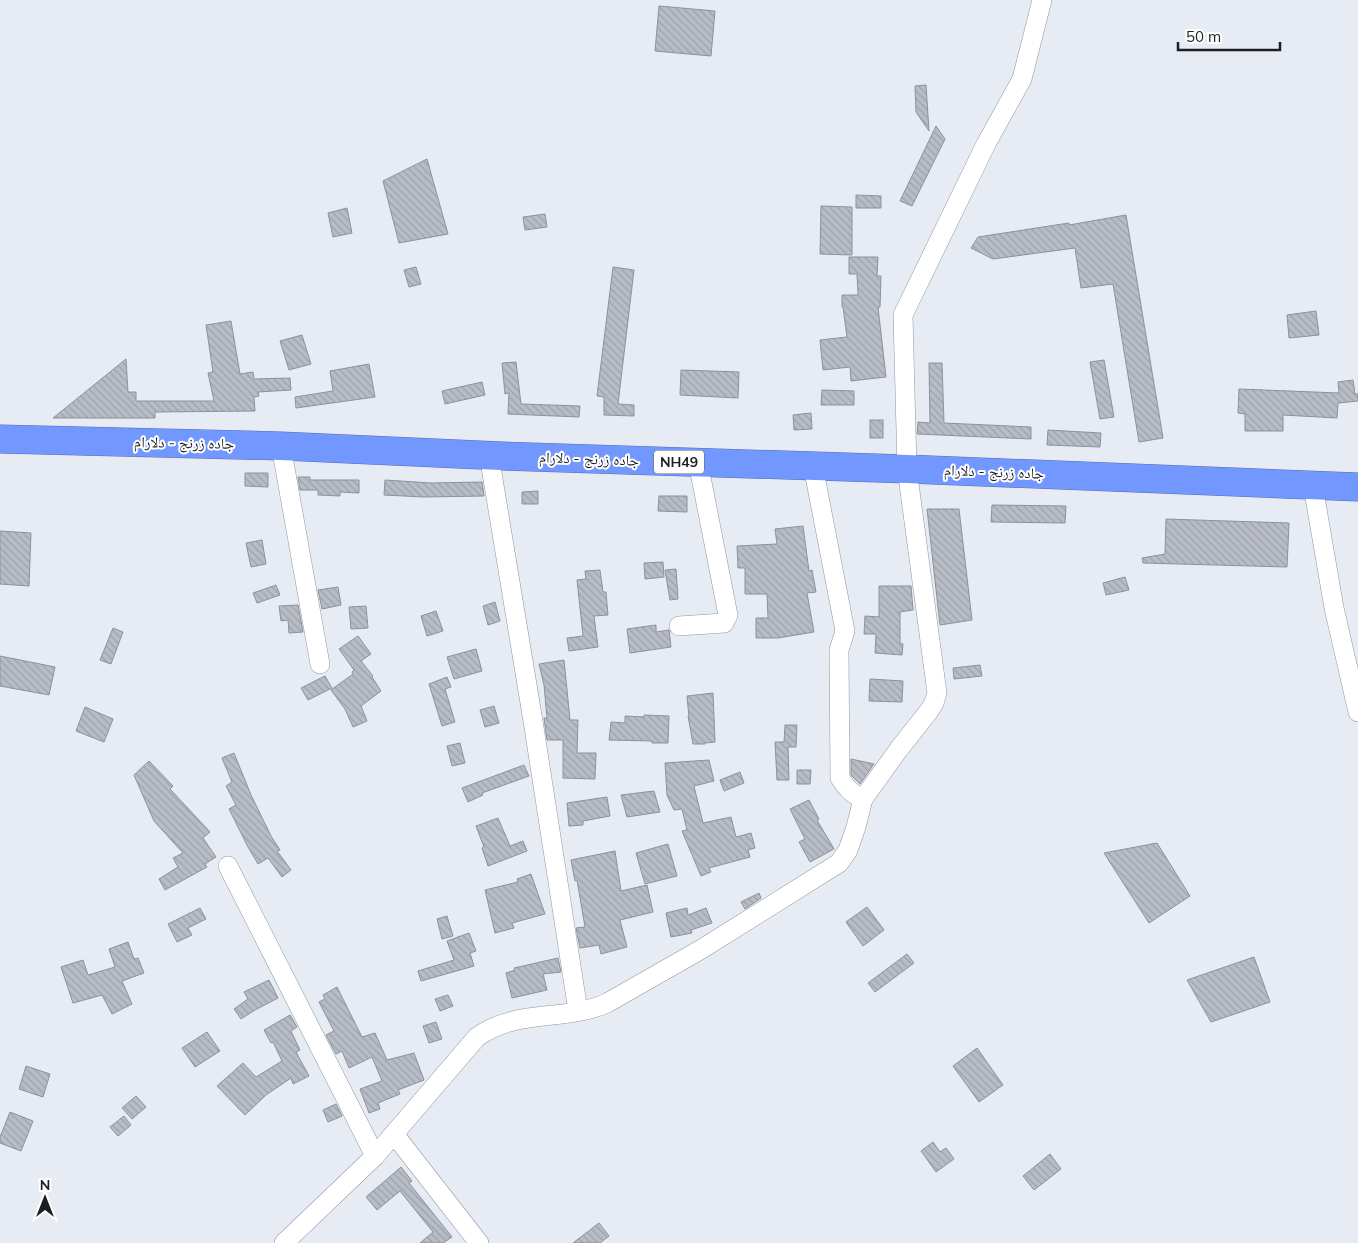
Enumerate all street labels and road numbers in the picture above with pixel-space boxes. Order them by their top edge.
street label: جاده زرنج - دلارام [134,432,235,454]
street label: جاده زرنج - دلارام [539,447,640,471]
road number: NH49 [654,451,704,474]
street label: جاده زرنج - دلارام [944,460,1045,484]

